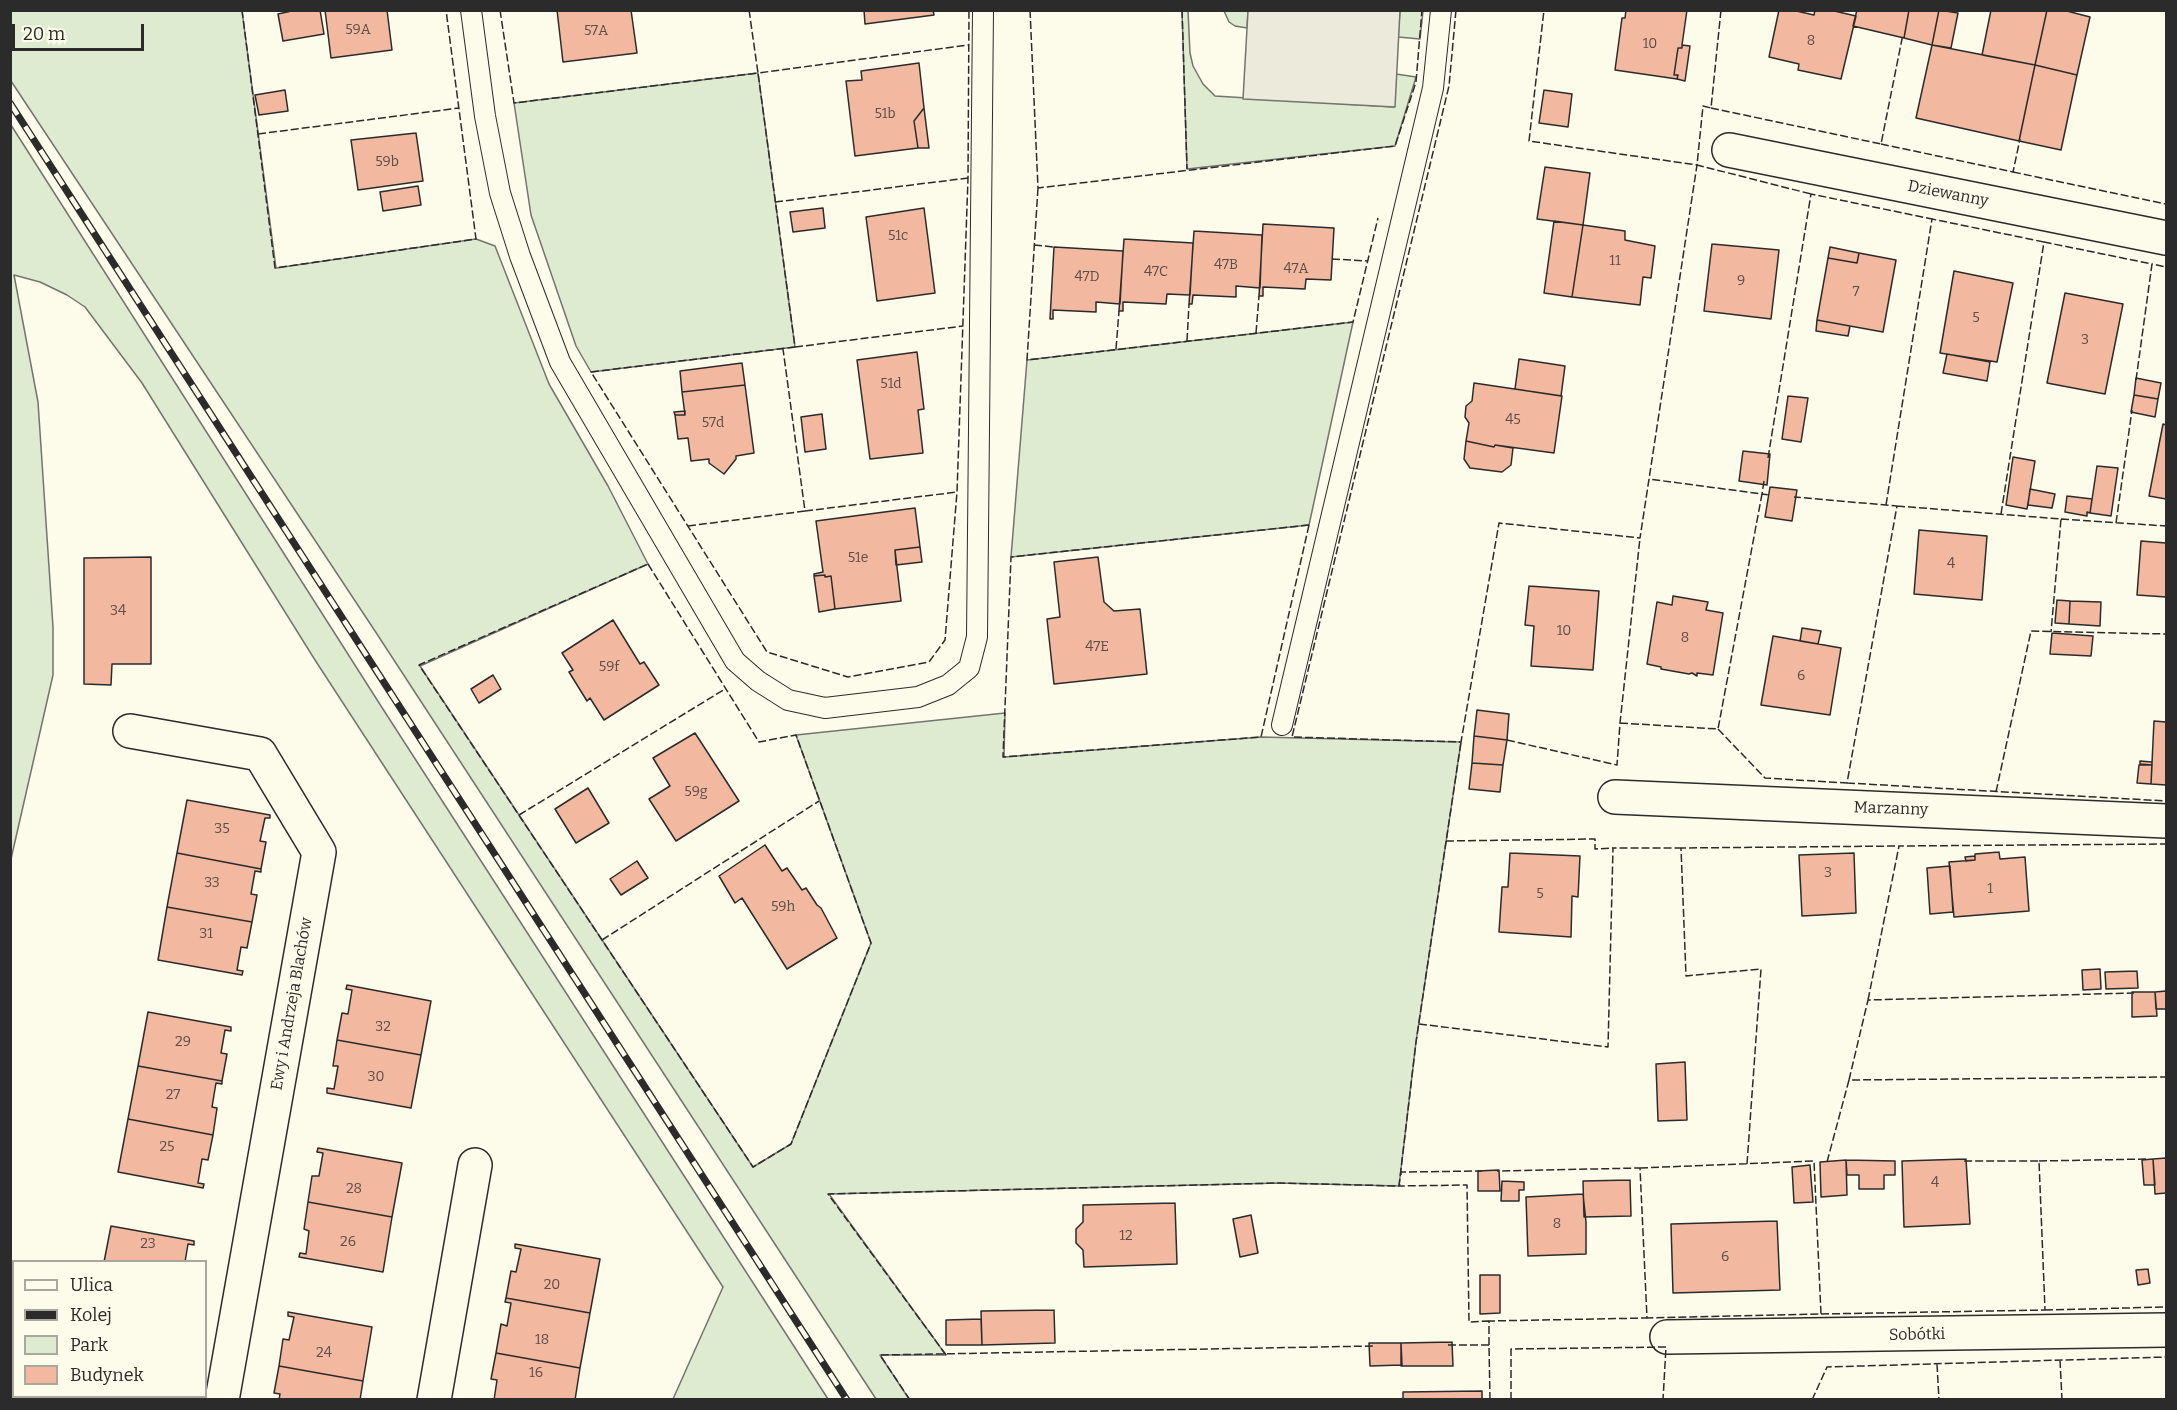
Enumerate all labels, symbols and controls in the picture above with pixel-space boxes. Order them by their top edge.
scale bar [15,12,147,50]
house number: 59A [345,22,371,38]
text: 20 m [23,23,65,45]
house number: 57A [584,23,608,39]
house number: 8 [1807,33,1815,49]
house number: 10 [1643,36,1657,52]
house number: 51b [874,106,896,122]
house number: 59b [375,154,399,170]
street label: Dziewanny [1906,177,1990,211]
house number: 51c [888,228,908,244]
house number: 11 [1609,253,1621,269]
house number: 47B [1214,257,1238,273]
house number: 47A [1284,261,1308,277]
house number: 47C [1144,264,1168,280]
house number: 47D [1074,269,1100,285]
house number: 9 [1737,273,1745,289]
house number: 7 [1852,284,1860,300]
house number: 5 [1972,310,1980,326]
house number: 3 [2081,332,2089,348]
house number: 51d [880,376,902,392]
house number: 45 [1505,412,1521,428]
house number: 57d [702,415,724,431]
house number: 51e [848,550,868,566]
house number: 4 [1947,556,1955,572]
house number: 34 [110,603,126,619]
house number: 10 [1557,623,1571,639]
house number: 8 [1681,630,1689,646]
house number: 47E [1085,639,1109,655]
house number: 59f [599,659,619,675]
house number: 6 [1797,668,1805,684]
house number: 59g [684,784,708,800]
street label: Marzanny [1853,798,1929,820]
house number: 35 [214,821,230,837]
house number: 3 [1824,865,1832,881]
house number: 33 [204,875,220,891]
house number: 1 [1987,881,1993,897]
house number: 5 [1536,886,1544,902]
house number: 59h [771,899,795,915]
street label: Ewy i Andrzeja Blachów [267,916,317,1092]
house number: 31 [199,926,213,942]
house number: 32 [375,1019,391,1035]
house number: 29 [175,1034,191,1050]
house number: 30 [368,1069,384,1085]
house number: 27 [166,1087,180,1103]
house number: 25 [159,1139,175,1155]
house number: 4 [1931,1175,1939,1191]
house number: 28 [346,1181,362,1197]
house number: 8 [1553,1216,1561,1232]
house number: 12 [1119,1228,1133,1244]
house number: 26 [340,1234,356,1250]
house number: 23 [140,1236,156,1252]
house number: 6 [1721,1249,1729,1265]
legend [12,1260,207,1398]
text: Ulica [70,1274,113,1296]
house number: 20 [544,1277,560,1293]
text: Kolej [70,1304,112,1326]
street label: Sobótki [1889,1325,1945,1345]
house number: 18 [535,1332,549,1348]
text: Park [70,1334,108,1356]
house number: 24 [316,1345,332,1361]
text: Budynek [70,1364,144,1386]
house number: 16 [529,1365,543,1381]

